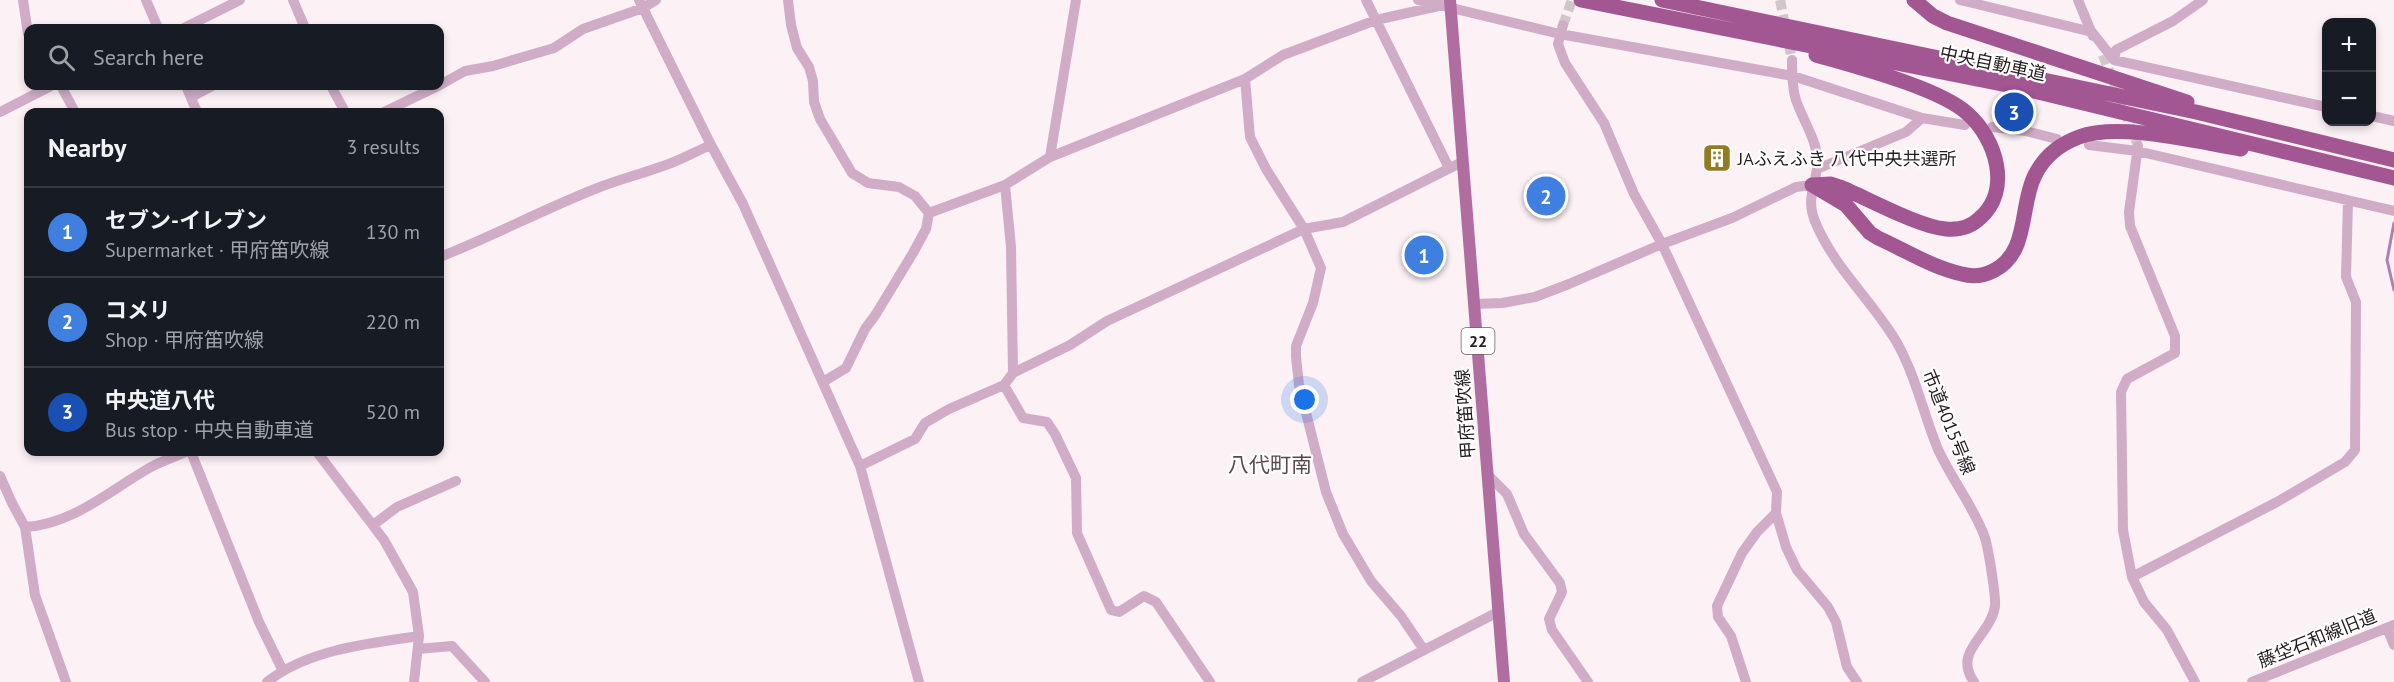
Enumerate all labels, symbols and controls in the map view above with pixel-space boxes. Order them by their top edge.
map controls [2322,18,2376,126]
button: + [2322,18,2376,72]
search box [24,24,444,90]
icon: search [45,41,78,74]
street label: 中央自動車道 [1938,41,2048,85]
text: Search here [93,43,204,71]
button: − [2322,72,2376,126]
pin: 3 [1994,90,2034,134]
text: Nearby [48,131,126,164]
text: 3 results [347,134,420,160]
building icon: JAふえふき 八代中央共選所 [1701,142,1733,174]
place label: JAふえふき 八代中央共選所 [1737,147,1957,170]
pin: 2 [1526,174,1566,218]
text: セブン-イレブン [105,206,267,234]
text: 1 [62,219,73,245]
text: 130 m [366,219,420,245]
pin: 1 [1404,232,1444,278]
text: Supermarket · 甲府笛吹線 [105,237,329,263]
text: コメリ [105,296,171,324]
text: 2 [62,309,73,335]
text: 220 m [366,309,420,335]
text: Shop · 甲府笛吹線 [105,327,264,353]
road number: 22 [1462,328,1494,354]
street label: 市道4015号線 [1917,366,1981,478]
street label: 甲府笛吹線 [1450,368,1480,460]
your location [1290,385,1319,414]
text: 中央道八代 [105,386,215,414]
text: 3 [62,399,73,425]
text: 520 m [366,399,420,425]
text: Bus stop · 中央自動車道 [105,417,314,443]
district label: 八代町南 [1228,451,1312,478]
street label: 藤垈石和線旧道 [2254,604,2380,672]

